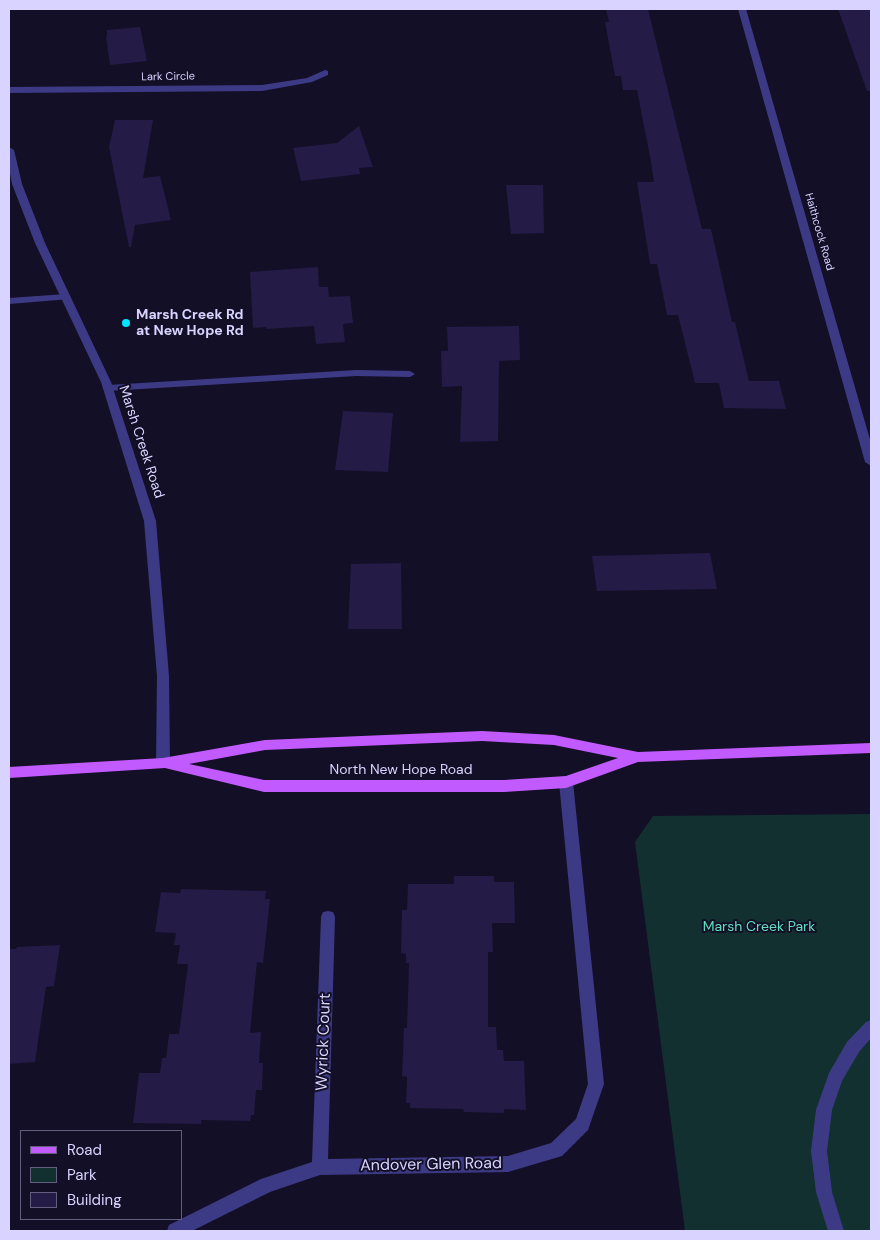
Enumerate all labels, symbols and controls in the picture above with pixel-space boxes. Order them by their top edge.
street label: Lark Circle [141,70,195,84]
street label: Haithcock Road [802,192,836,272]
place label: Marsh Creek Rd at New Hope Rd [136,307,244,340]
marker: Marsh Creek Rd at New Hope Rd [120,317,132,329]
street label: Marsh Creek Road [115,383,167,501]
street label: North New Hope Road [329,762,473,778]
park label: Marsh Creek Park [703,919,815,935]
street label: Wyrick Court [313,993,335,1091]
legend [20,1130,182,1220]
text: Road [67,1140,102,1160]
street label: Andover Glen Road [360,1154,502,1176]
text: Park [67,1165,97,1185]
text: Building [67,1190,122,1210]

